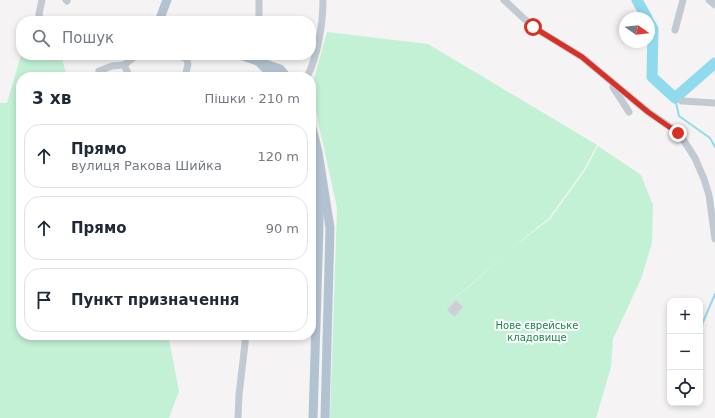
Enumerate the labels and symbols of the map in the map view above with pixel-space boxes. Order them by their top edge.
north arrow [619,12,655,48]
route start [524,18,542,36]
route end [669,124,687,142]
park label: Нове єврейське кладовище [496,320,578,343]

